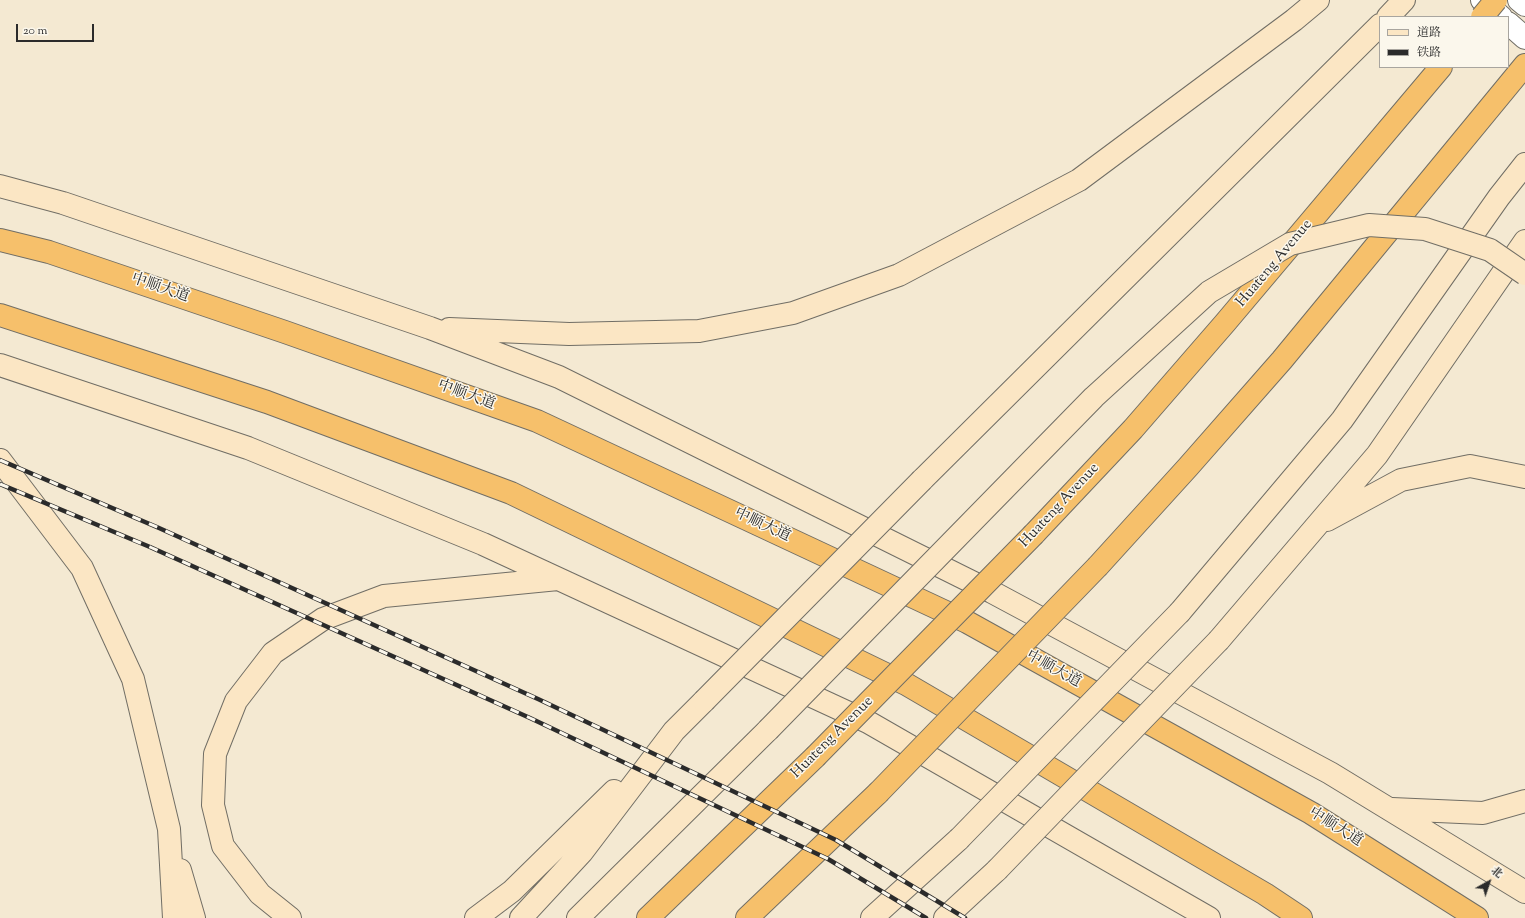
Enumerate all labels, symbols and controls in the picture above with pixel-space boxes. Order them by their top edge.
scale bar [18,16,96,42]
legend [1379,16,1509,68]
text: 20 m [23,22,47,40]
text: 道路 [1417,24,1441,42]
text: 铁路 [1417,44,1441,62]
street label: Huateng Avenue [1233,217,1317,311]
street label: 中顺大道 [129,271,191,307]
street label: 中顺大道 [435,377,497,415]
street label: Huateng Avenue [1016,460,1104,552]
street label: 中顺大道 [731,505,793,547]
street label: 中顺大道 [1022,648,1084,692]
street label: Huateng Avenue [788,693,878,783]
street label: 中顺大道 [1305,804,1365,852]
north arrow [1469,862,1509,902]
text: 北 [1487,863,1506,882]

